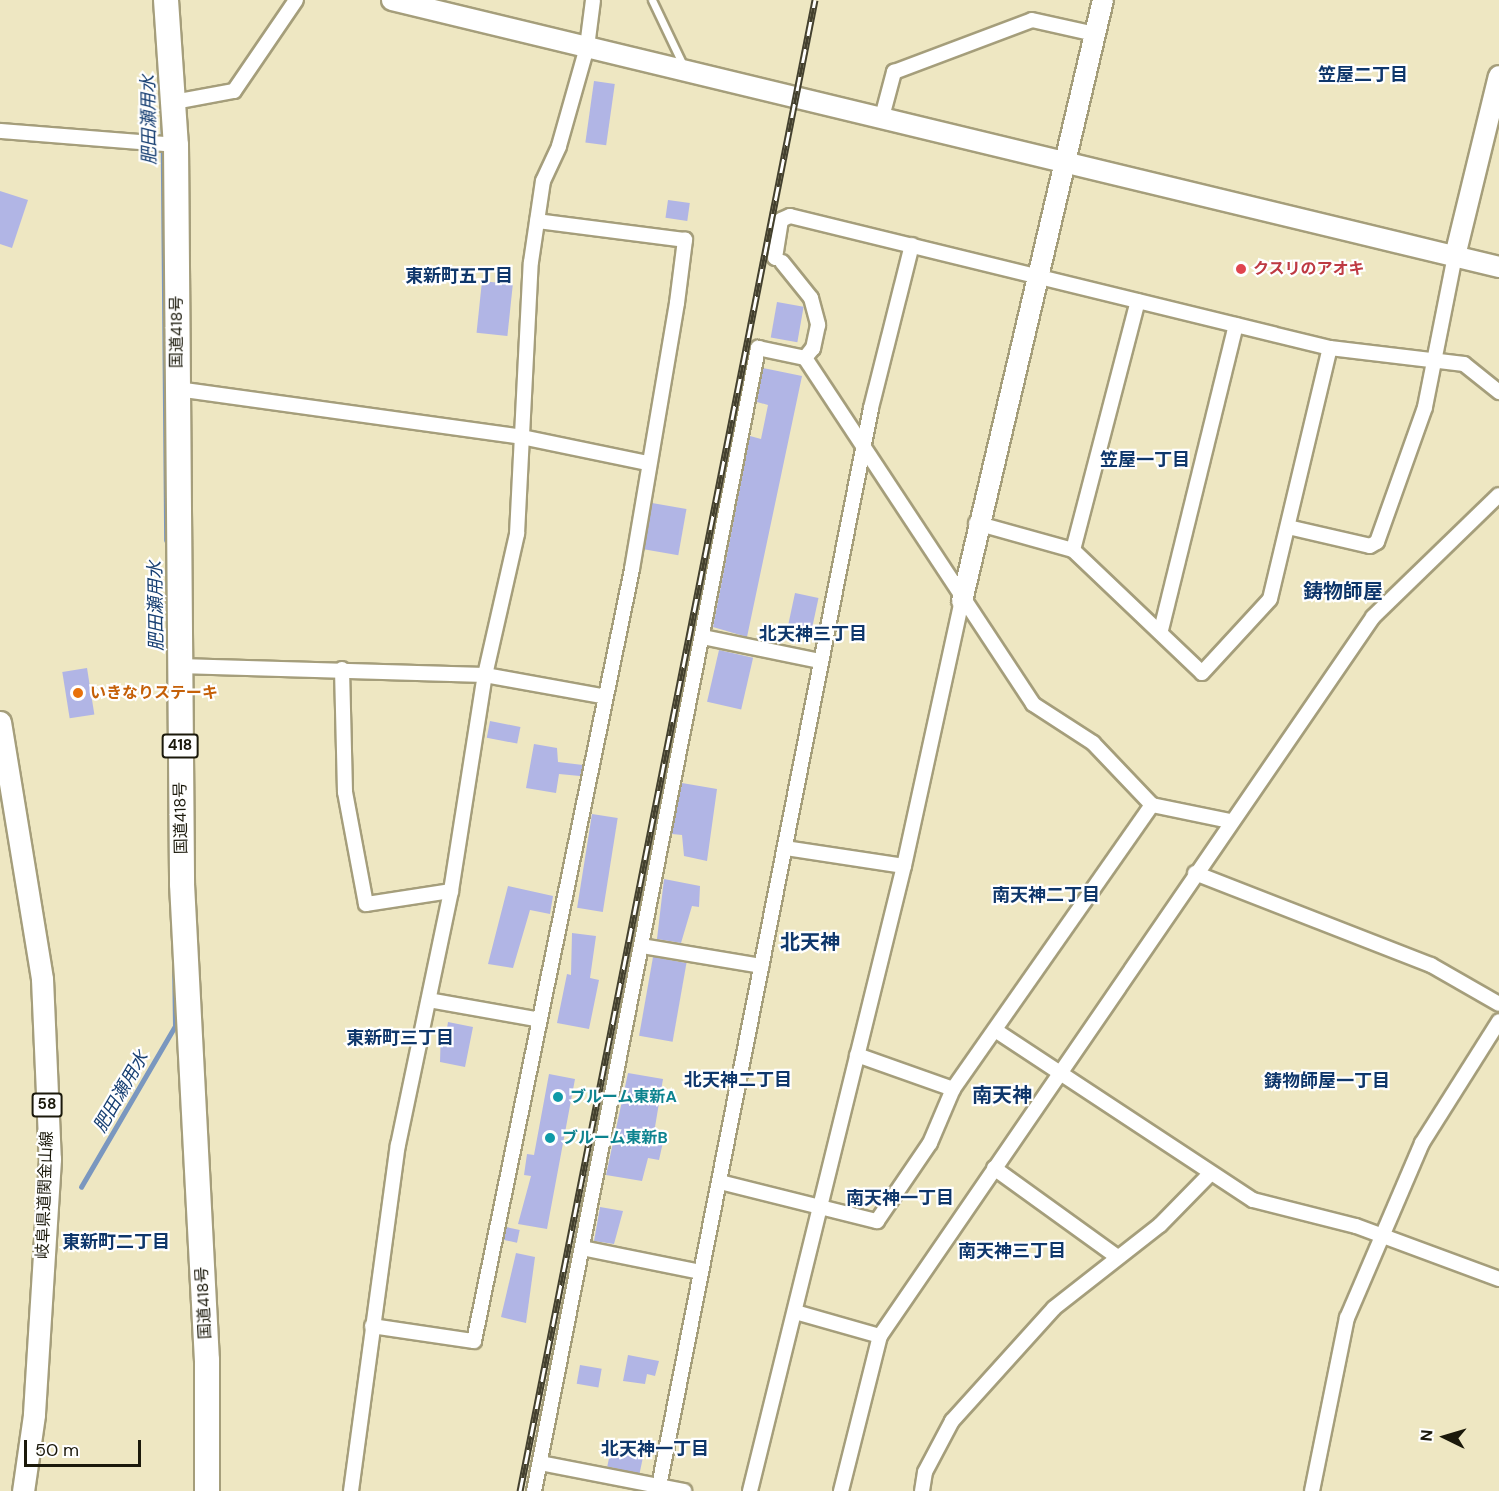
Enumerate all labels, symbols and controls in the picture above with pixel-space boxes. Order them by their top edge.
district label: 笠屋二丁目 [1318,64,1408,86]
water label: 肥田瀬用水 [137,75,161,165]
place label: クスリのアオキ [1253,259,1365,279]
marker: クスリのアオキ [1234,262,1248,276]
district label: 東新町五丁目 [405,265,513,287]
street label: 国道418号 [167,296,187,368]
district label: 笠屋一丁目 [1100,449,1190,471]
water label: 肥田瀬用水 [144,561,168,651]
district label: 鋳物師屋 [1303,579,1383,603]
district label: 北天神三丁目 [759,623,867,645]
place label: いきなりステーキ [90,683,218,703]
marker: いきなりステーキ [71,686,85,700]
road number: 418 [160,734,200,758]
street label: 国道418号 [171,782,191,854]
district label: 南天神二丁目 [992,884,1100,906]
district label: 北天神 [780,930,840,954]
district label: 東新町三丁目 [346,1027,454,1049]
water label: 肥田瀬用水 [89,1048,153,1136]
district label: 北天神二丁目 [684,1069,792,1091]
district label: 鋳物師屋一丁目 [1264,1070,1390,1092]
district label: 南天神 [972,1083,1032,1107]
place label: ブルーム東新A [570,1087,677,1107]
marker: ブルーム東新A [551,1090,565,1104]
road number: 58 [30,1093,63,1117]
place label: ブルーム東新B [562,1128,668,1148]
street label: 岐阜県道関金山線 [33,1131,57,1259]
marker: ブルーム東新B [543,1131,557,1145]
district label: 南天神一丁目 [846,1187,954,1209]
district label: 東新町二丁目 [62,1231,170,1253]
district label: 南天神三丁目 [958,1240,1066,1262]
street label: 国道418号 [193,1266,215,1340]
north arrow [1415,1407,1475,1467]
scale bar [27,1428,144,1466]
text: N [1416,1429,1438,1442]
text: 50 m [35,1438,79,1462]
district label: 北天神一丁目 [601,1438,709,1460]

